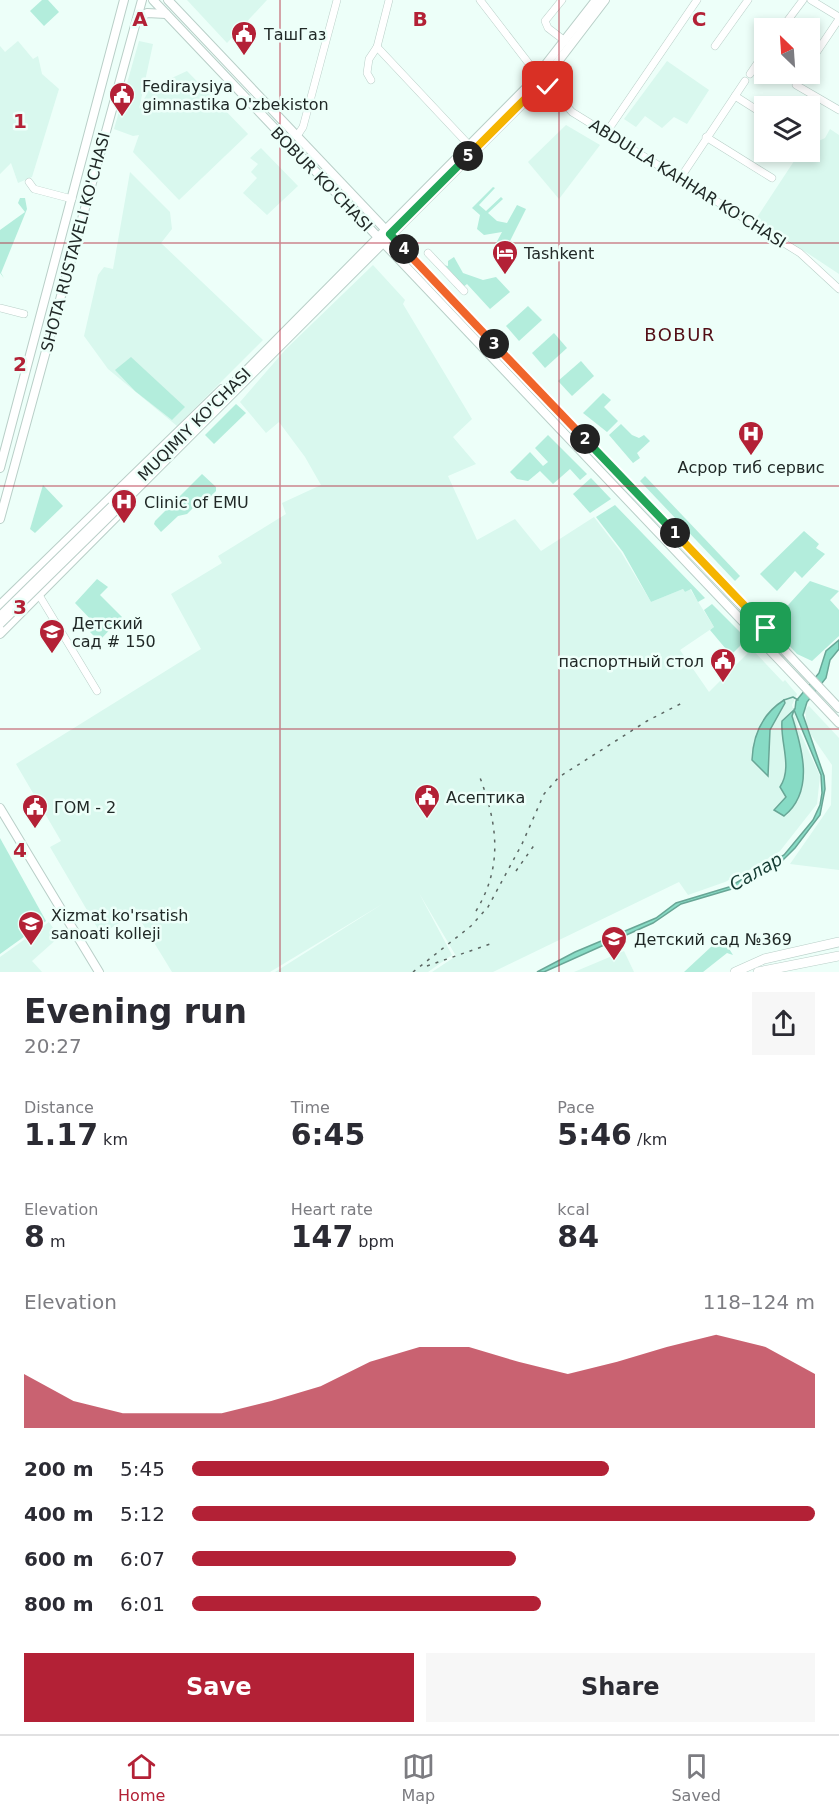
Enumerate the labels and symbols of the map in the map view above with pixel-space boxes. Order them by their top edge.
text: A [132,7,148,31]
text: B [412,7,428,31]
text: C [692,7,706,31]
north arrow [754,18,820,84]
public building icon: ТашГаз [229,19,259,57]
place label: ТашГаз [263,25,326,44]
pin [522,61,573,112]
place label: Fediraysiya gimnastika O'zbekiston [142,77,329,114]
public building icon: Fediraysiya gimnastika O'zbekiston [107,80,137,118]
text: 1 [13,109,27,133]
street label: ABDULLA KAHHAR KO'CHASI [586,115,790,252]
street label: BOBUR KO'CHASI [267,123,376,236]
street label: SHOTA RUSTAVELI KO'CHASI [37,130,114,354]
pin: 5 [453,141,483,171]
pin: 4 [389,234,419,264]
hotel icon: Tashkent [490,238,520,276]
place label: Tashkent [523,244,594,263]
district label: BOBUR [644,324,716,345]
pin: 3 [479,329,509,359]
text: 2 [13,352,27,376]
street label: MUQIMIY KO'CHASI [134,364,255,485]
hospital icon: Асрор тиб сервис [736,419,766,457]
pin: 2 [570,424,600,454]
place label: Асрор тиб сервис [677,458,825,477]
hospital icon: Clinic of EMU [109,487,139,525]
place label: Clinic of EMU [144,493,249,512]
pin: 1 [660,518,690,548]
text: 3 [13,595,27,619]
pin [740,602,791,653]
place label: Детский сад # 150 [72,614,156,651]
school or university icon: Детский сад # 150 [37,617,67,655]
public building icon: паспортный стол [708,646,738,684]
place label: паспортный стол [559,652,704,671]
public building icon: Асептика [412,782,442,820]
place label: Асептика [446,788,525,807]
public building icon: ГОМ - 2 [20,792,50,830]
place label: ГОМ - 2 [54,798,116,817]
text: 4 [13,838,27,862]
water label: Салар [726,848,786,895]
place label: Xizmat ko'rsatish sanoati kolleji [51,906,188,943]
school or university icon: Xizmat ko'rsatish sanoati kolleji [16,909,46,947]
school or university icon: Детский сад №369 [599,924,629,962]
place label: Детский сад №369 [634,930,792,949]

